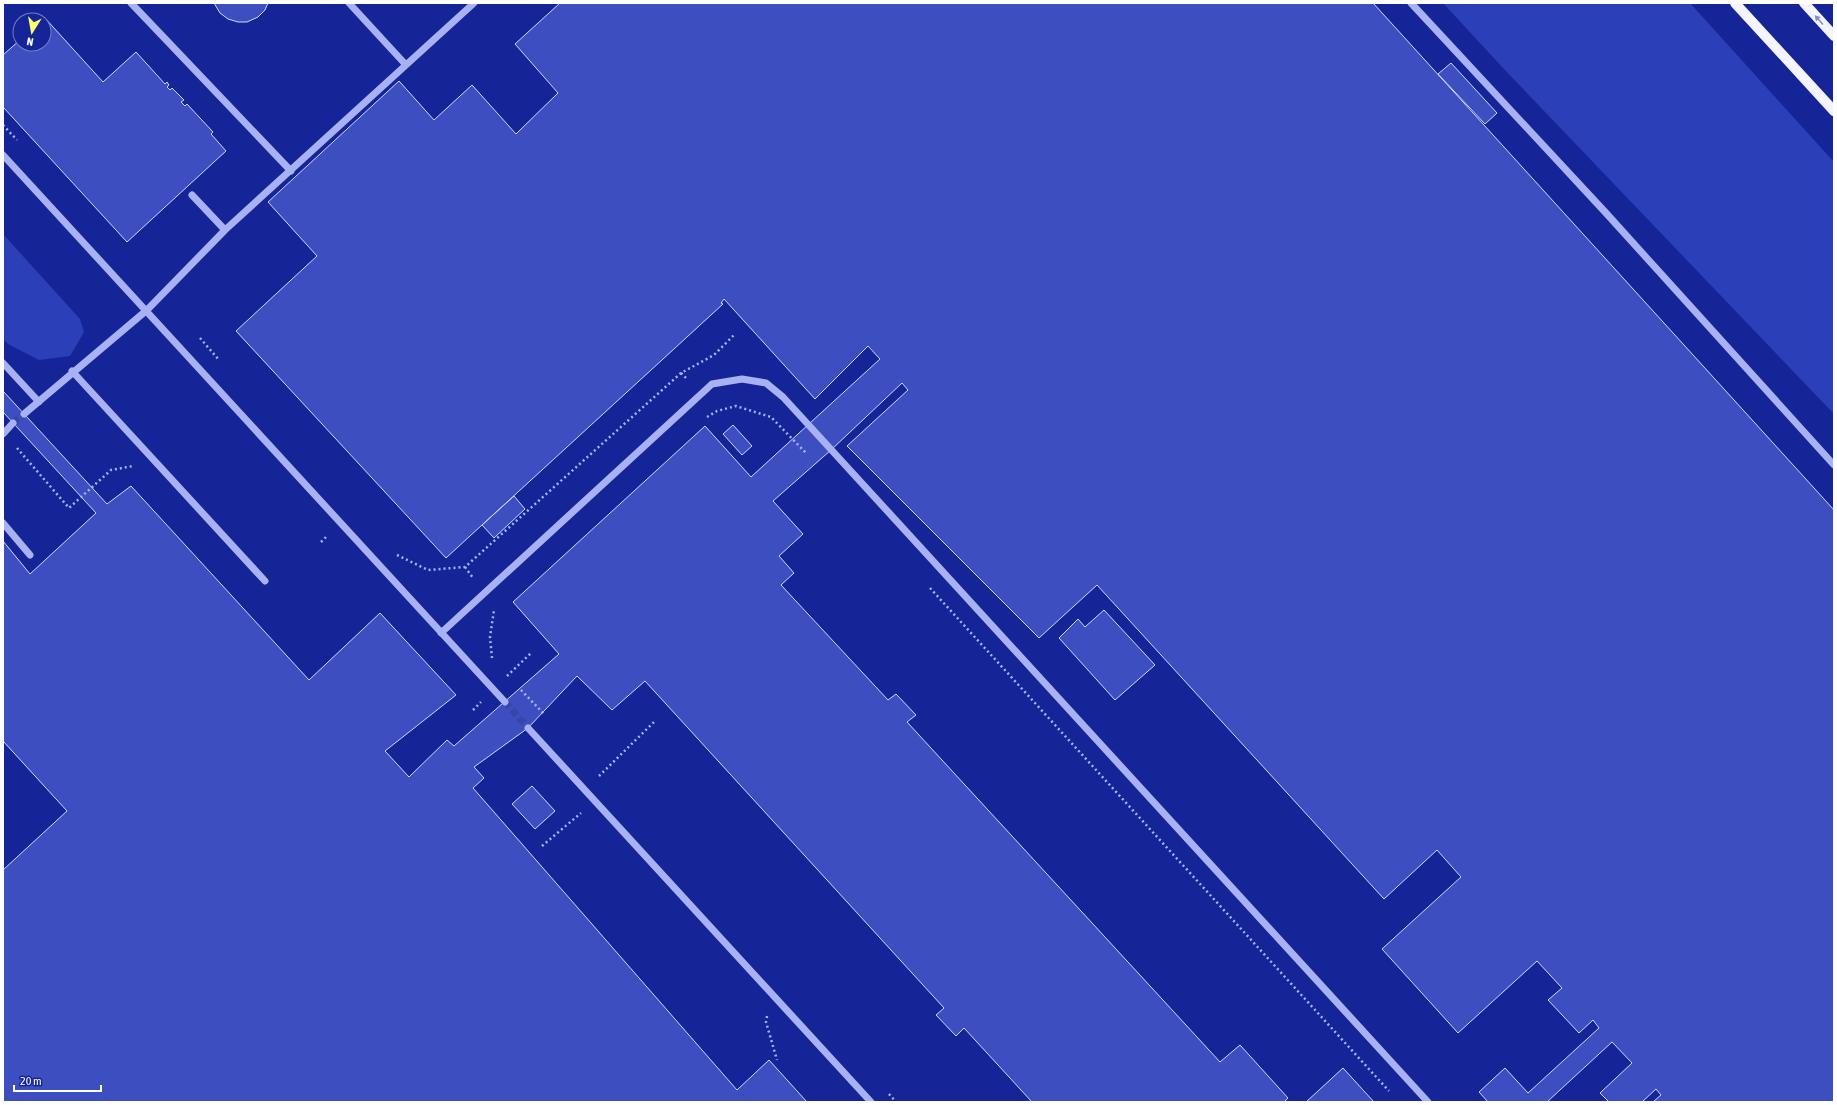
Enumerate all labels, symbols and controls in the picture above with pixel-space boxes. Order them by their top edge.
north arrow [12,12,52,52]
one-way arrow [1815,15,1824,24]
text: N [26,35,34,48]
scale bar [14,1067,101,1093]
text: 20 m [20,1074,42,1088]

